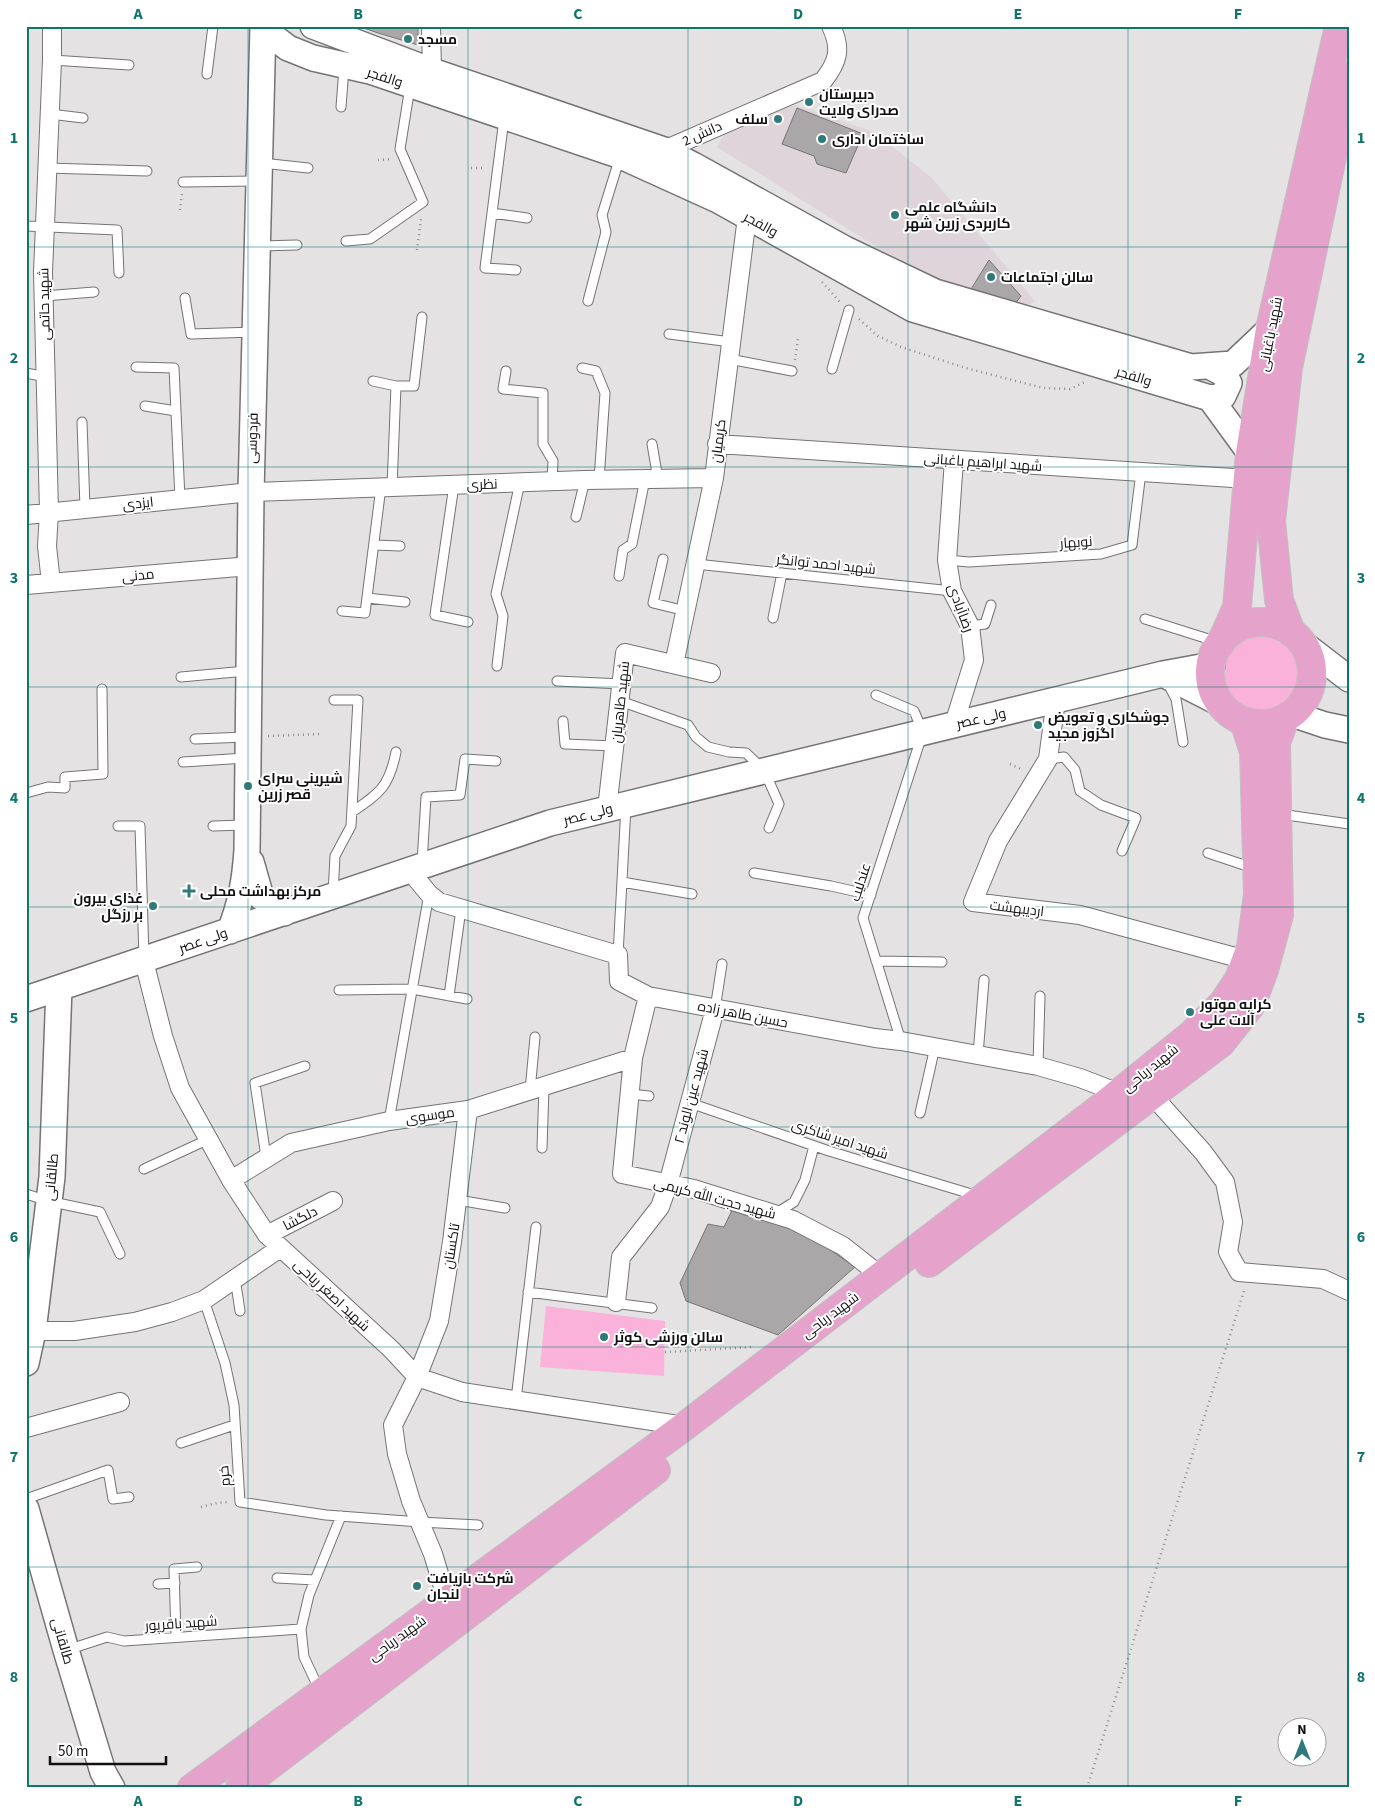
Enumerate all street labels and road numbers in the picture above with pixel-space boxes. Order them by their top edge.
street label: والفجر [363,62,405,93]
street label: دانش 2 [679,116,725,151]
street label: والفجر [739,207,781,243]
street label: شهید حاتمی [34,267,56,341]
street label: شهید باغبانی [1254,295,1288,373]
street label: والفجر [1112,362,1154,392]
street label: فردوسی [242,412,264,464]
street label: کریمیان [706,418,732,464]
street label: شهید ابراهیم باغبانی [923,449,1043,477]
street label: نظری [466,474,498,496]
street label: ایزدی [122,492,155,516]
street label: نوبهار [1058,532,1093,554]
street label: شهید احمد توانگر [774,550,877,580]
street label: مدنی [121,565,155,587]
street label: رضاآبادی [942,581,978,635]
street label: شهید طاهریان [607,660,635,744]
street label: ولی عصر [953,704,1008,735]
street label: ولی عصر [560,799,615,831]
street label: عندلیب [845,861,877,904]
street label: اردیبهشت [988,896,1045,922]
street label: ولی عصر [175,923,231,959]
street label: حسین طاهر زاده [696,996,790,1034]
street label: شهید ریاحی [1118,1040,1183,1098]
street label: شهید عین الوند ۲ [670,1047,714,1146]
street label: موسوی [404,1103,456,1129]
street label: شهید امیر شاکری [789,1115,890,1165]
street label: طالقانی [40,1153,64,1202]
street label: شهید حجت الله کریمی [652,1173,778,1225]
street label: دلگشا [280,1202,321,1236]
street label: تاکستان [438,1222,466,1271]
street label: شهید اصغر ریاحی [289,1255,374,1336]
street label: شهید ریاحی [798,1288,863,1344]
street label: خرم [214,1465,236,1487]
street label: شهید باقرپور [143,1611,218,1637]
street label: شهید ریاحی [365,1611,431,1667]
street label: طالقانی [46,1616,78,1667]

